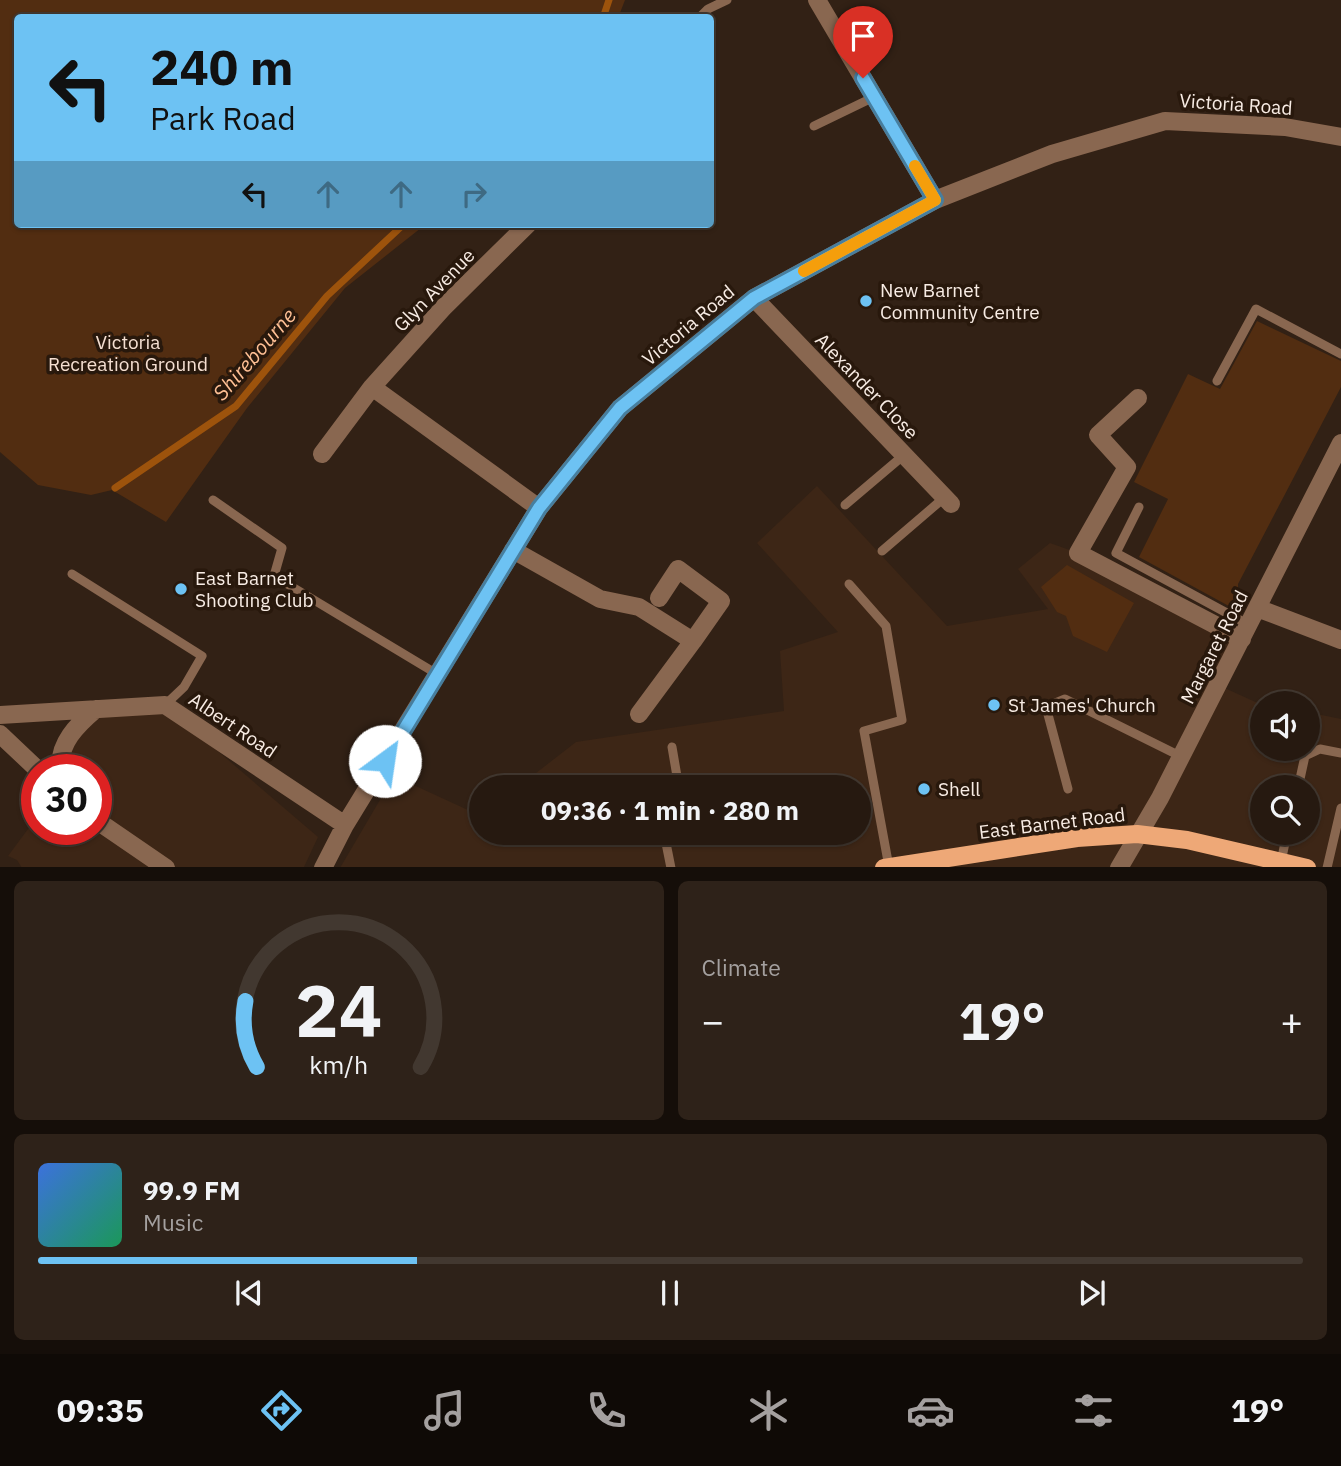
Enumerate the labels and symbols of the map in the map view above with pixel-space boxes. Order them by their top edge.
pin [833,6,893,78]
street label: Victoria Road [1179,88,1293,120]
street label: Glyn Avenue [388,243,480,337]
place label: New Barnet Community Centre [880,278,1040,324]
street label: Victoria Road [637,279,739,371]
marker: New Barnet Community Centre [858,293,874,309]
water label: Shirebourne [206,302,302,406]
street label: Alexander Close [810,328,924,444]
park label: Victoria Recreation Ground [48,330,208,376]
place label: East Barnet Shooting Club [195,566,314,612]
marker: East Barnet Shooting Club [173,581,189,597]
street label: Margaret Road [1175,586,1253,708]
street label: Albert Road [185,687,281,763]
place label: St James' Church [1008,693,1156,717]
marker: St James' Church [986,697,1002,713]
position arrow [348,724,422,798]
speed limit sign: 30 [21,754,112,845]
place label: Shell [938,777,981,801]
marker: Shell [916,781,932,797]
street label: East Barnet Road [978,802,1126,844]

